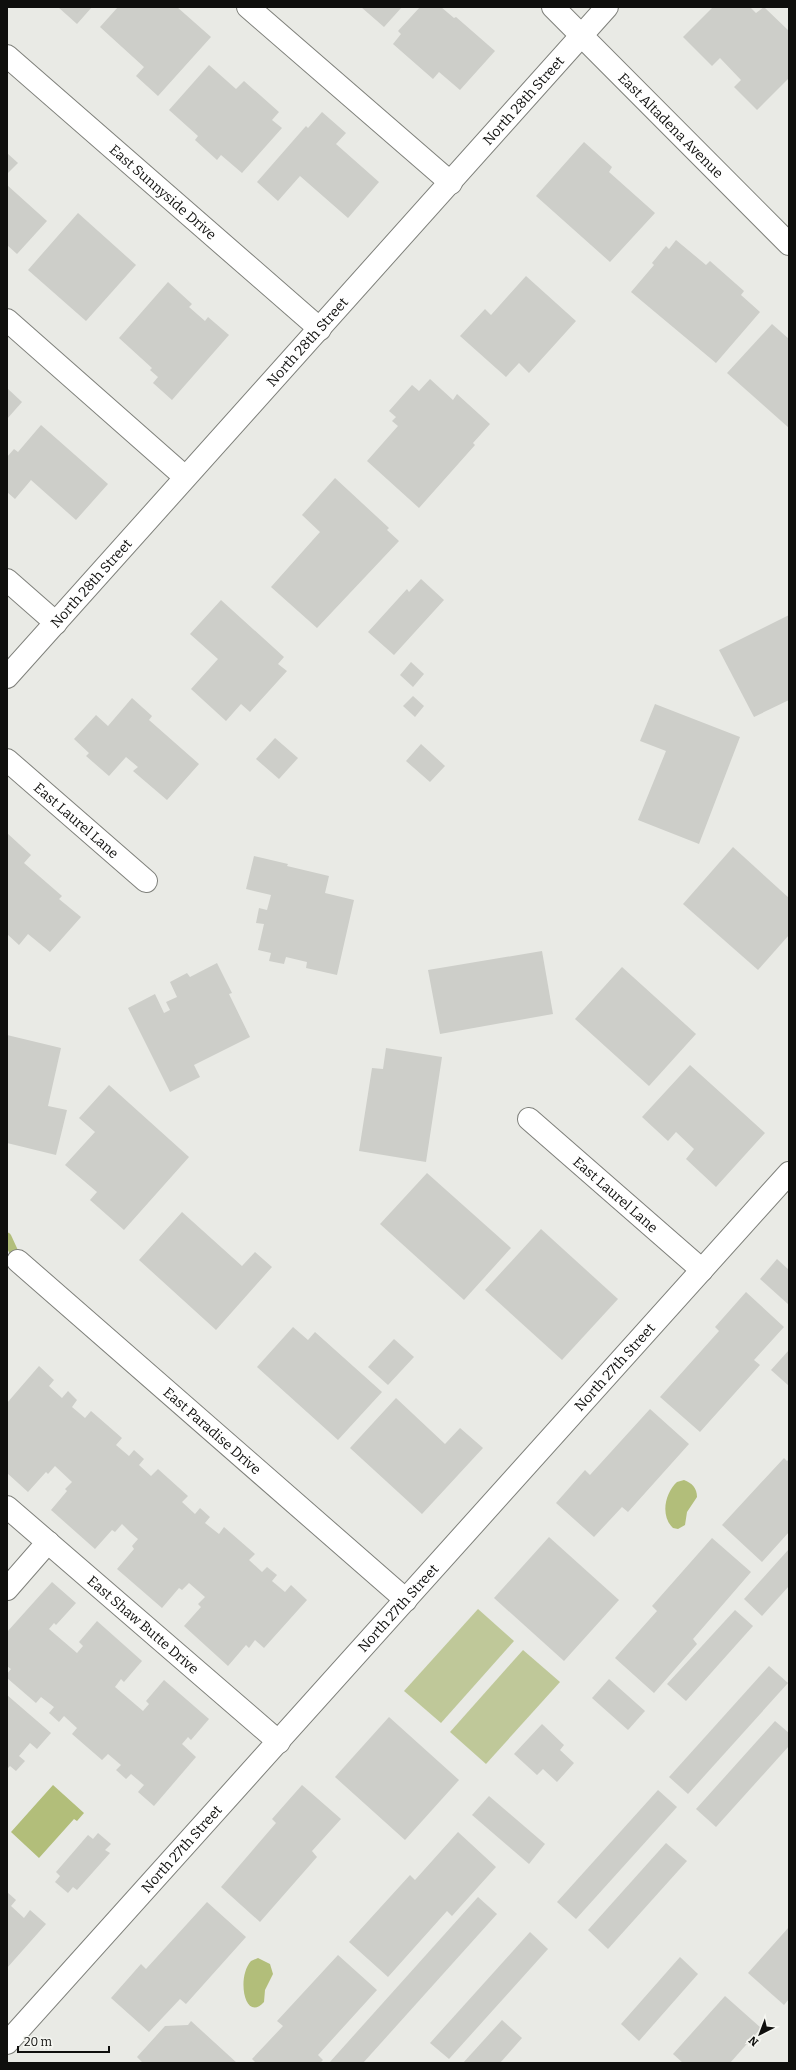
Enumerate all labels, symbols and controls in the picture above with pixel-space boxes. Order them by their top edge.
street label: North 28th Street [479,52,568,148]
street label: East Altadena Avenue [615,69,727,182]
street label: East Sunnyside Drive [106,141,220,243]
street label: North 28th Street [263,294,351,390]
street label: North 28th Street [47,535,135,631]
street label: East Laurel Lane [31,779,122,862]
street label: East Laurel Lane [570,1153,661,1236]
street label: North 27th Street [571,1320,658,1414]
street label: East Paradise Drive [160,1384,265,1478]
street label: North 27th Street [354,1561,442,1655]
street label: East Shaw Butte Drive [84,1572,202,1677]
street label: North 27th Street [138,1801,225,1896]
north arrow [740,2014,780,2054]
scale bar [18,2028,109,2054]
text: N [746,2033,761,2049]
text: 20 m [24,2035,53,2049]

